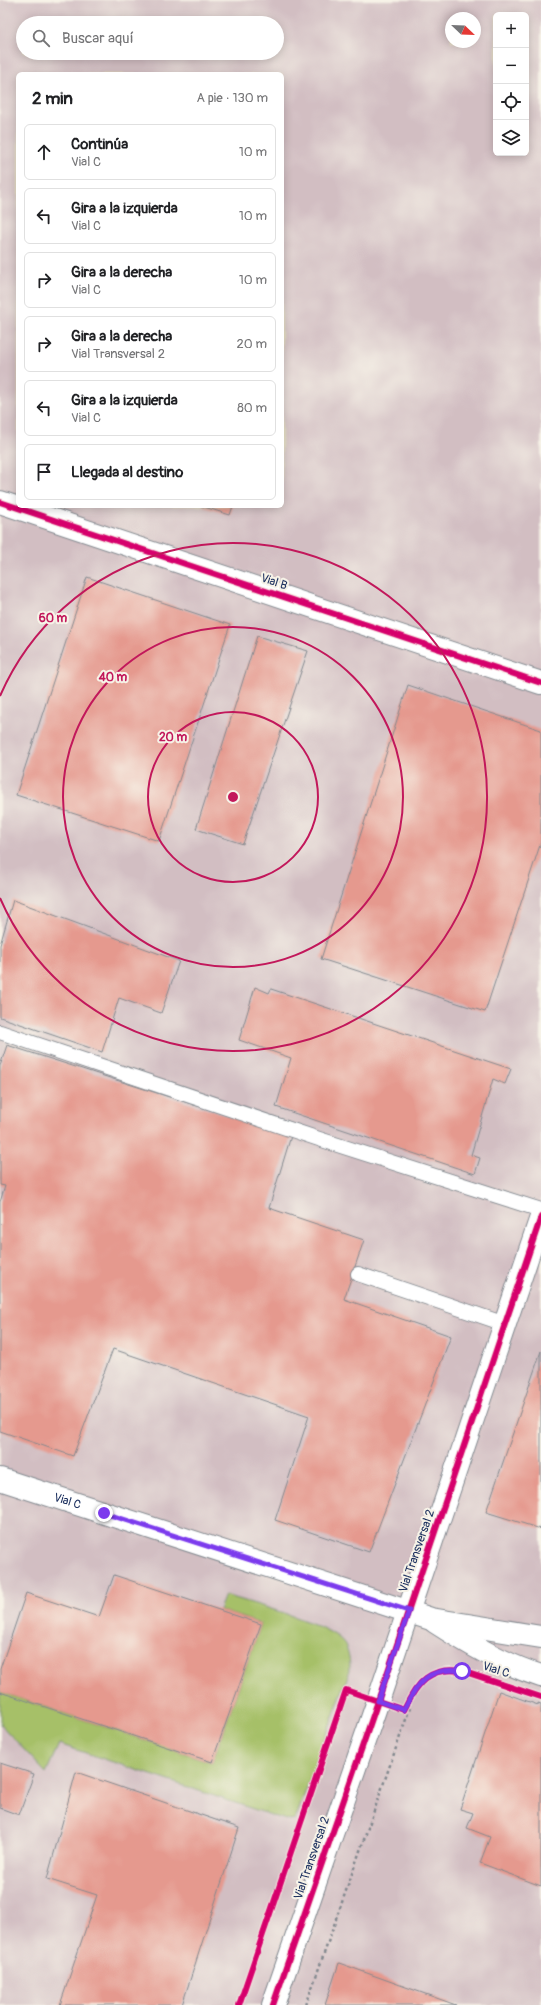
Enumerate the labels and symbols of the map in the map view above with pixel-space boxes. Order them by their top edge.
north arrow [445,12,481,48]
street label: Vial B [259,570,289,594]
text: 60 m [39,611,68,626]
text: 40 m [98,670,128,685]
text: 20 m [159,730,187,745]
centre of rings [226,790,240,804]
street label: Vial C [52,1490,83,1512]
route end [95,1504,113,1522]
street label: Vial Transversal 2 [396,1507,438,1594]
street label: Vial C [480,1659,512,1681]
route start [453,1662,471,1680]
street label: Vial Transversal 2 [291,1814,333,1901]

